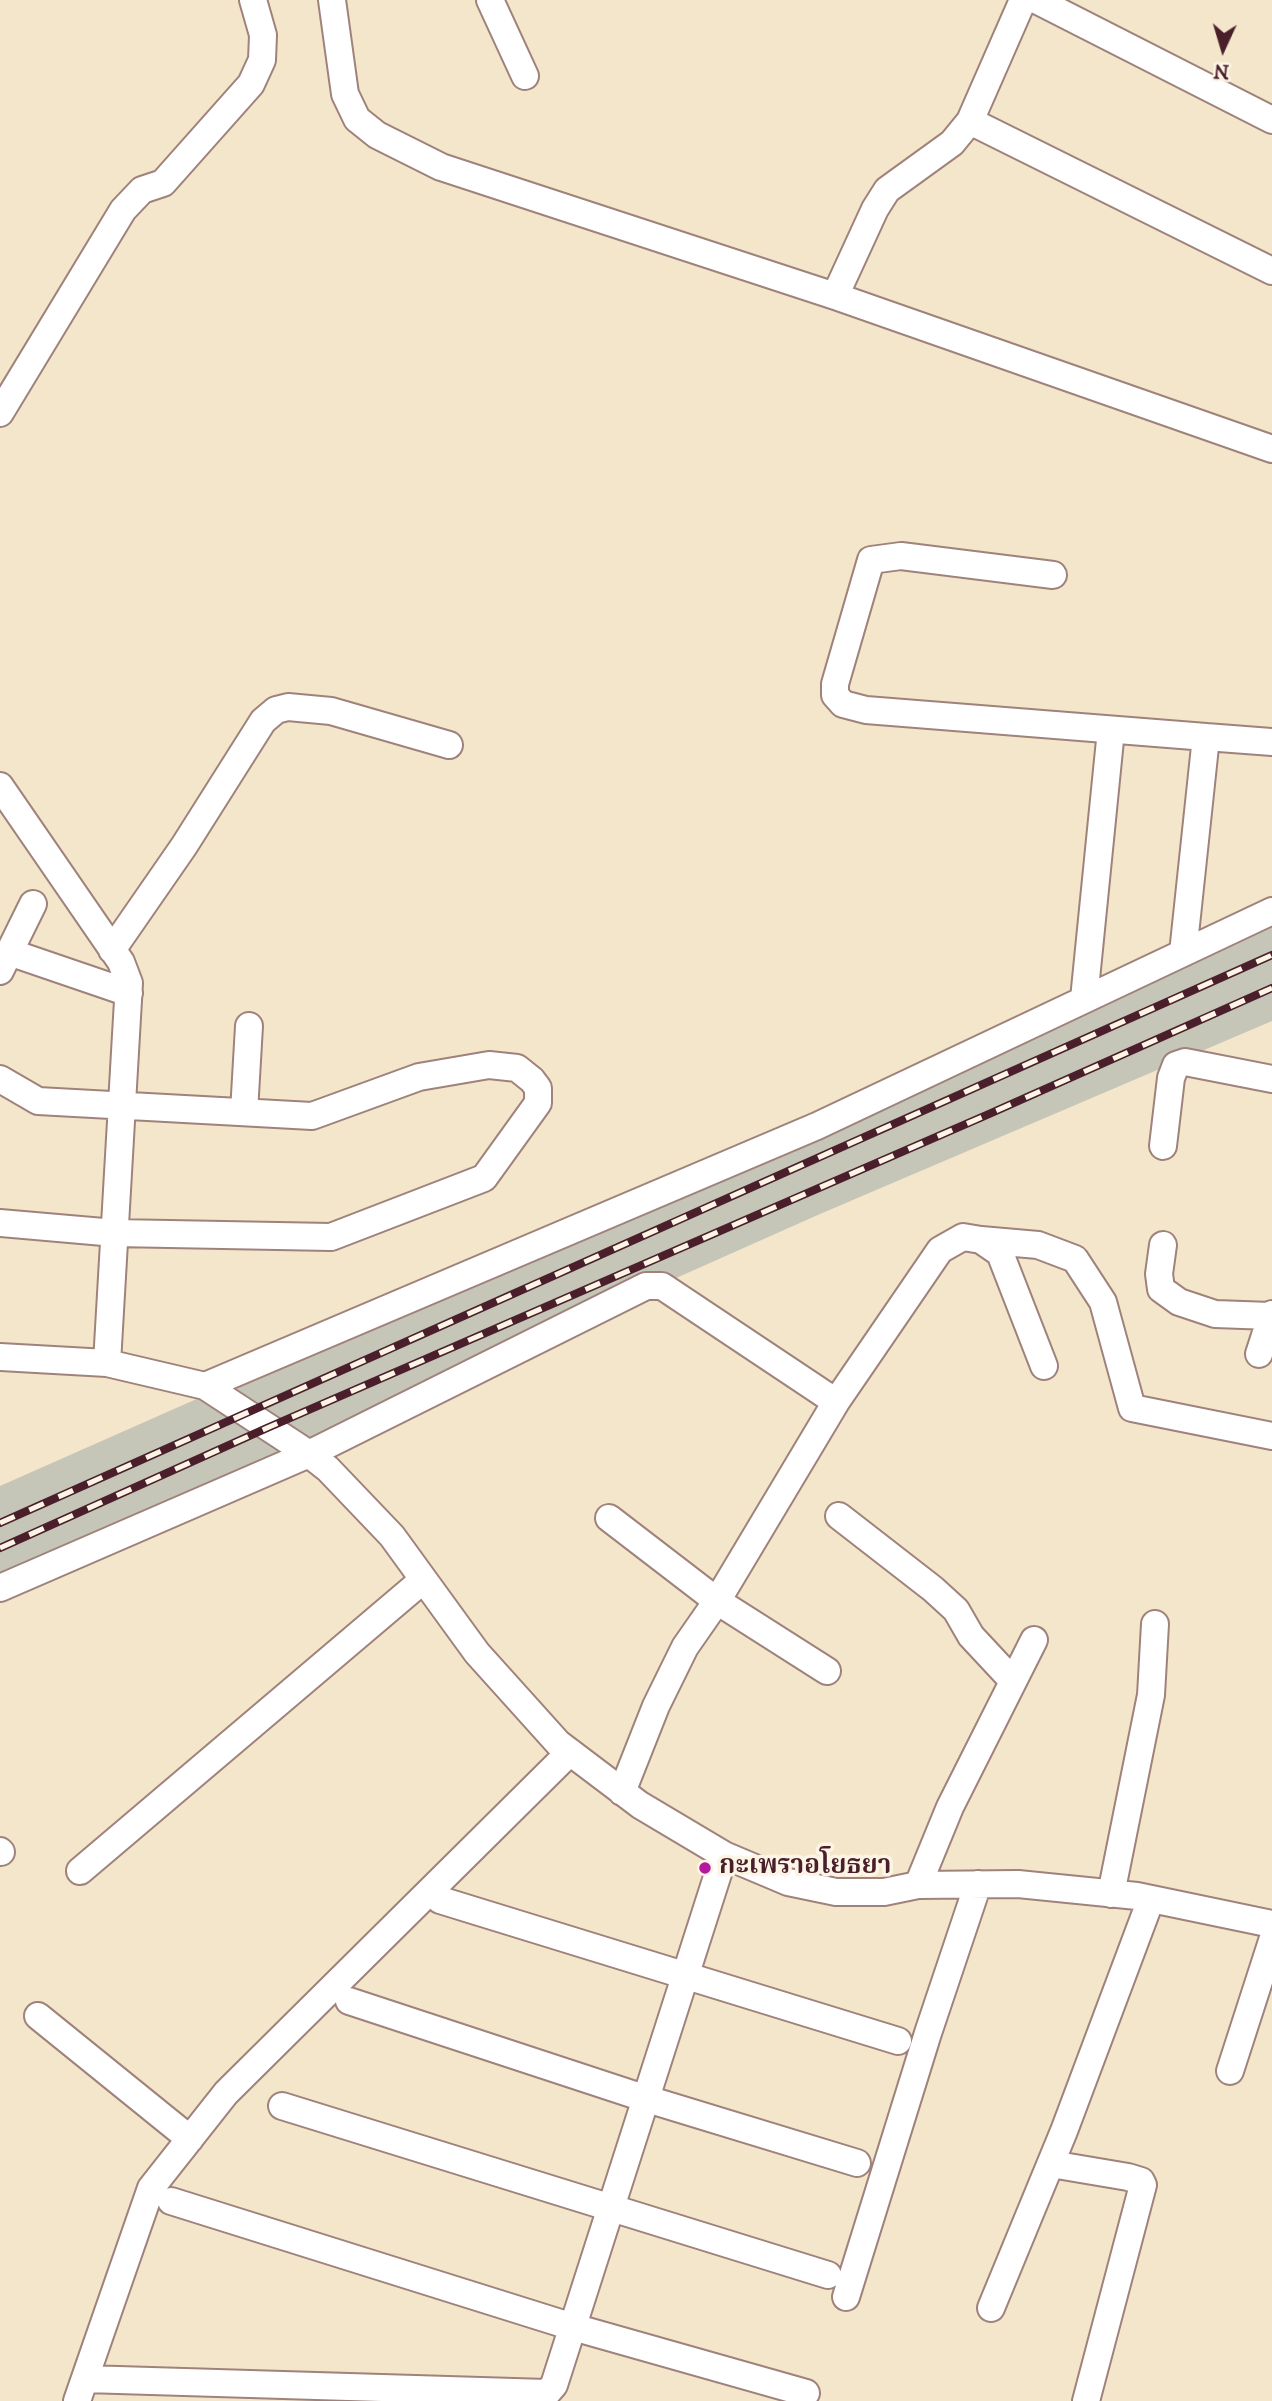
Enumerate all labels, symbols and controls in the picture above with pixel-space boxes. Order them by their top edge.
north arrow [1188,14,1258,84]
text: N [1213,58,1230,82]
place label: กะเพราอโยธยา [719,1852,891,1884]
marker: กะเพราอโยธยา [697,1860,713,1876]

